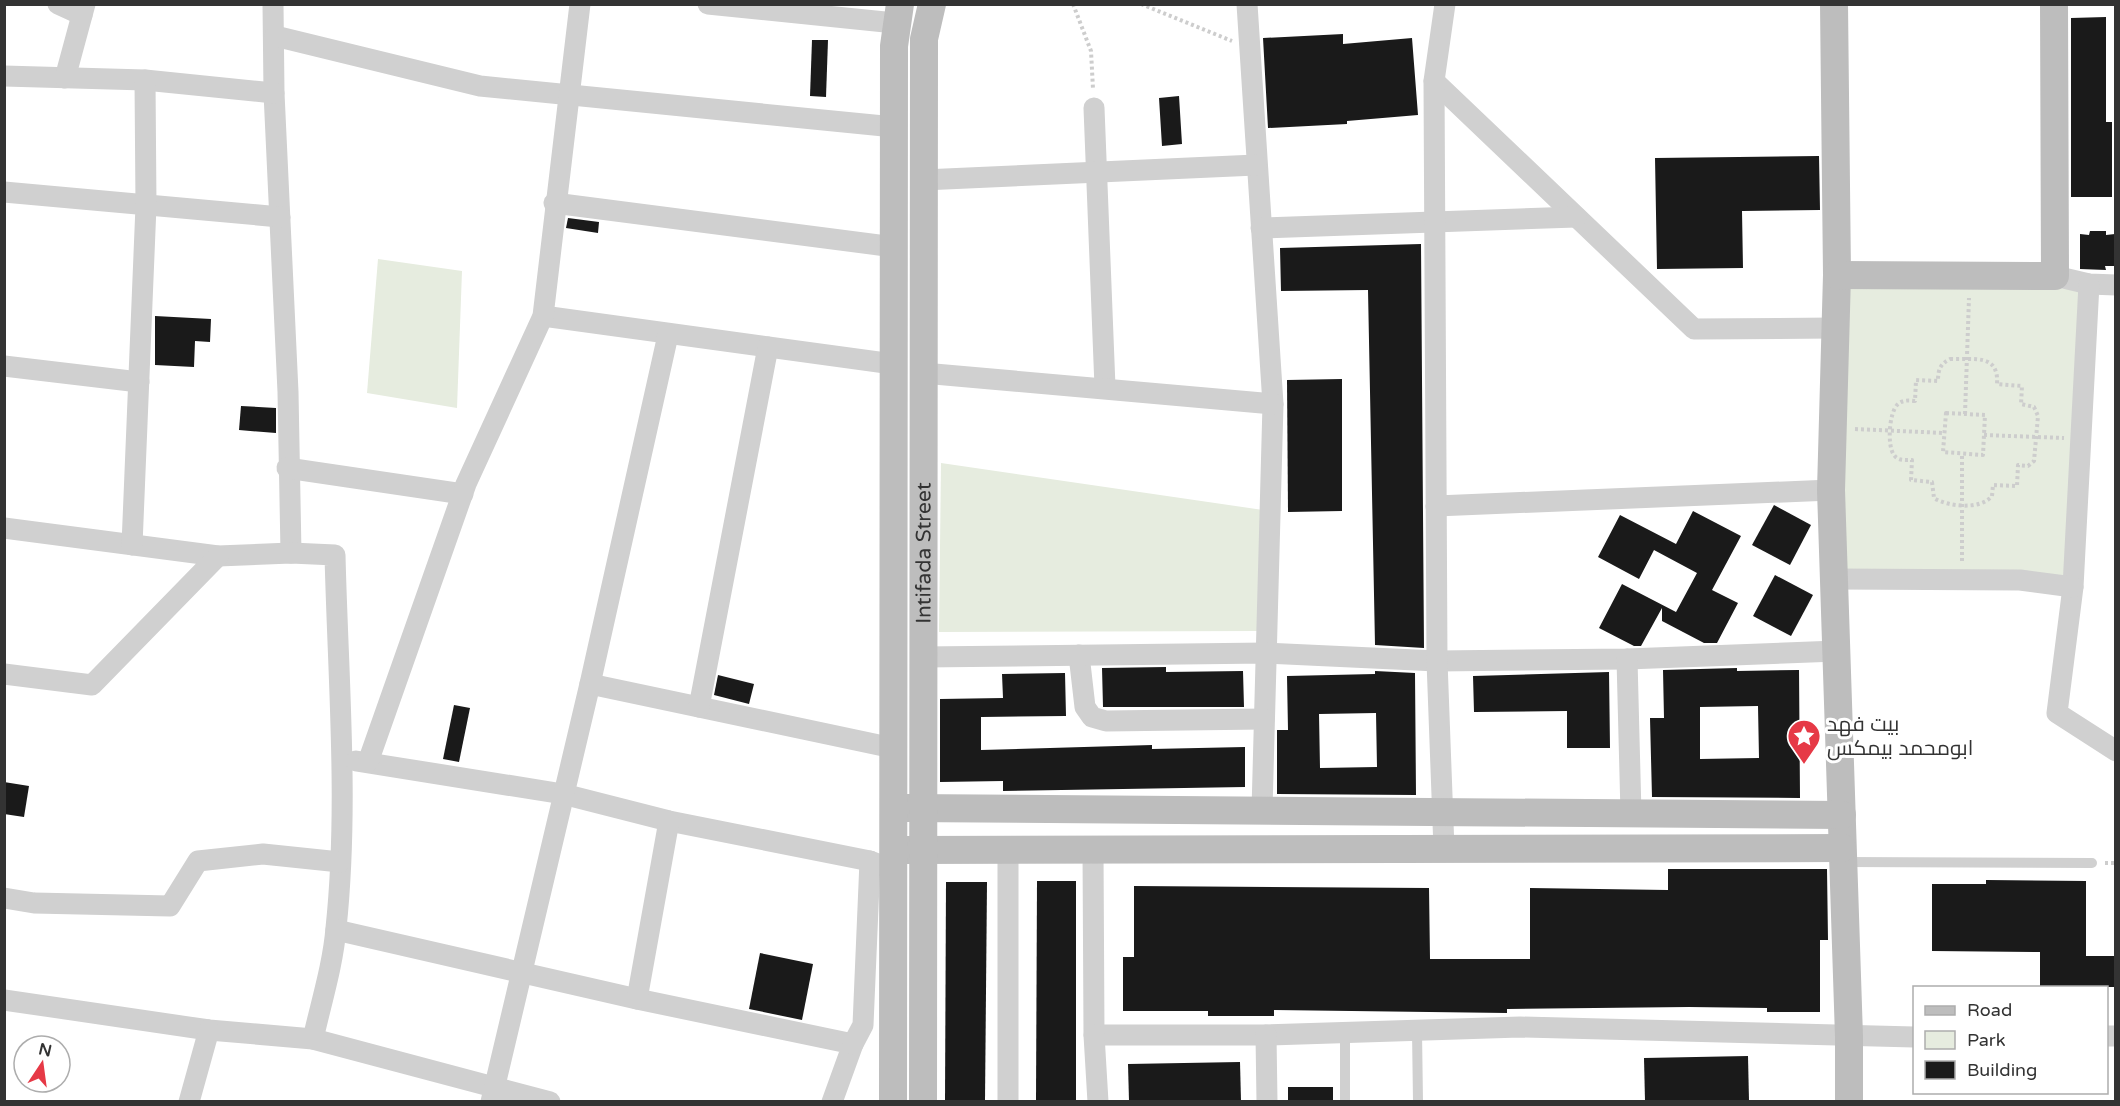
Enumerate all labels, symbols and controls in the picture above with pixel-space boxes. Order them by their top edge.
street label: Intifada Street [911,482,936,624]
place label: بيت فهد ابومحمد بيمكس [1827,712,1973,761]
place icon: بيت فهد ابومحمد بيمكس [1786,718,1822,765]
legend [1913,986,2108,1094]
text: Road [1967,999,2012,1021]
text: Park [1967,1029,2006,1051]
north arrow [12,1034,72,1094]
text: N [37,1039,54,1062]
text: Building [1967,1059,2037,1081]

